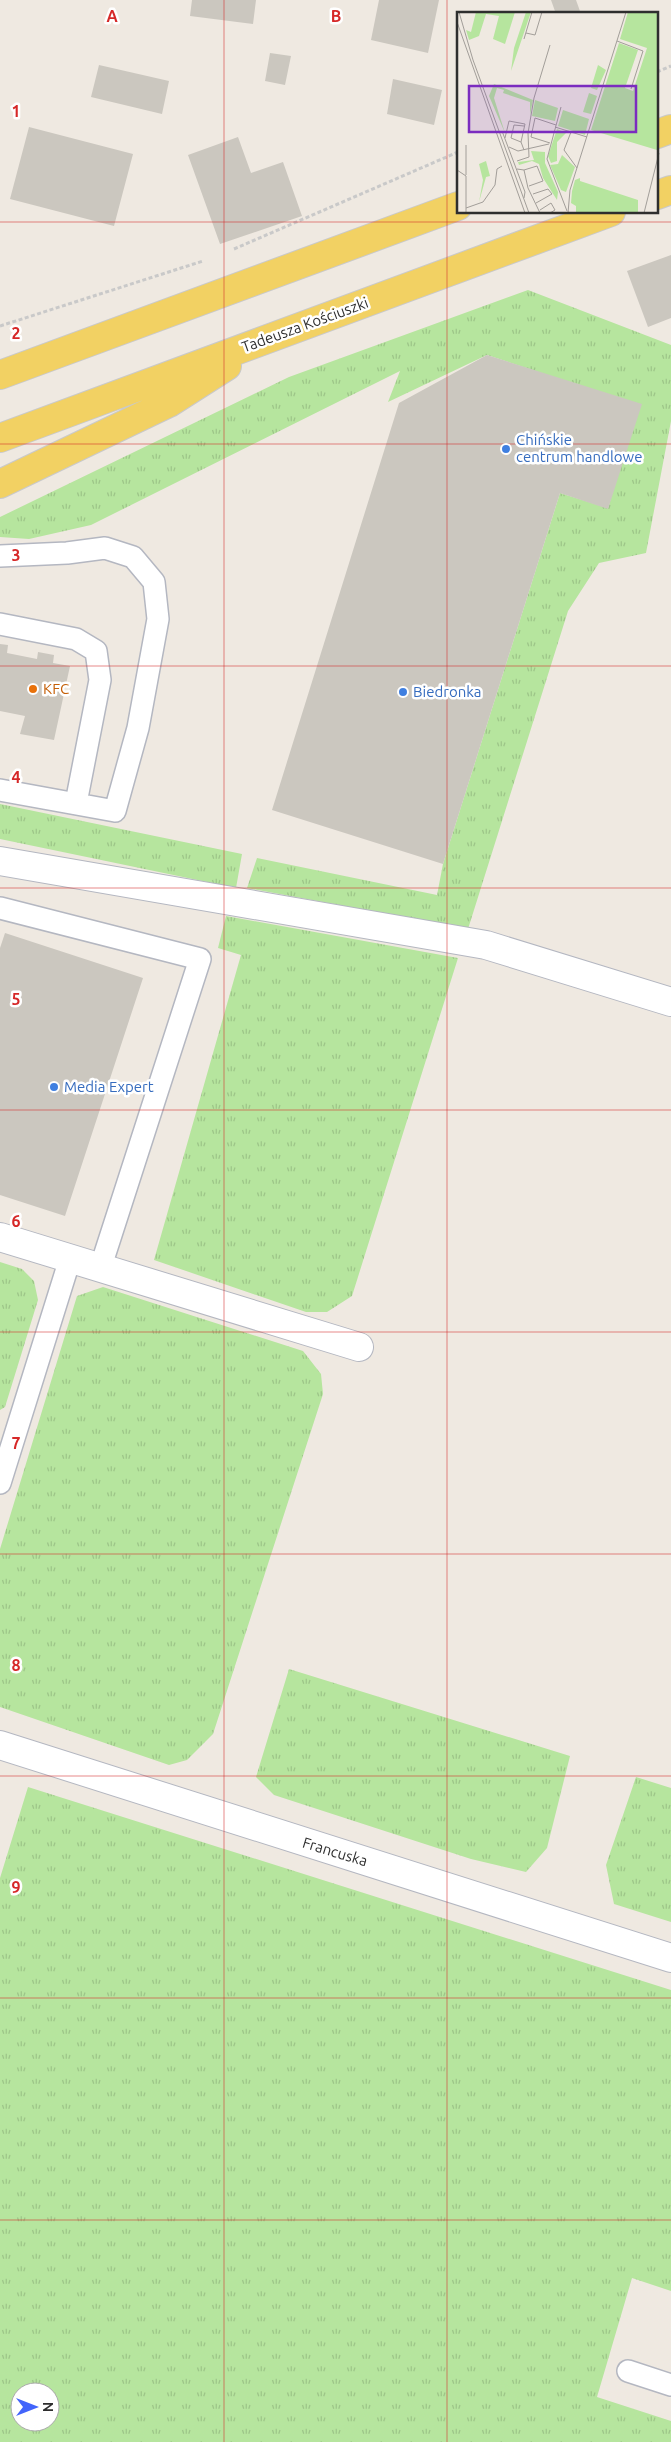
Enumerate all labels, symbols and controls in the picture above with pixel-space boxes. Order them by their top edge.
text: A [106,7,118,25]
text: B [331,7,341,25]
inset map [457,12,658,214]
text: 1 [11,102,21,120]
street label: Tadeusza Kościuszki [239,294,371,355]
text: 2 [11,324,21,342]
place label: Chińskie centrum handlowe [516,431,643,465]
marker: Chińskie centrum handlowe [500,443,512,455]
text: 3 [11,546,21,564]
place label: KFC [43,680,69,697]
marker: KFC [27,683,39,695]
place label: Biedronka [413,683,482,700]
marker: Biedronka [397,686,409,698]
text: 4 [11,768,21,786]
text: 5 [11,990,21,1008]
place label: Media Expert [64,1078,154,1095]
marker: Media Expert [48,1081,60,1093]
text: 6 [11,1212,21,1230]
text: 7 [11,1434,21,1452]
text: 8 [11,1656,21,1674]
street label: Francuska [301,1834,370,1869]
text: 9 [11,1878,21,1896]
north arrow [10,2382,60,2432]
text: N [40,2402,56,2412]

